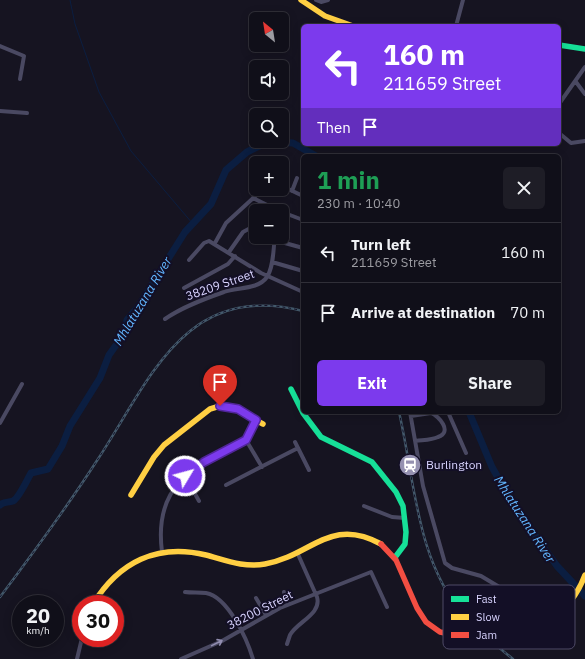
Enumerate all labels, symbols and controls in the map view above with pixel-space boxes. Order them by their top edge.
north arrow [249,12,289,52]
map controls [249,12,289,244]
text: 160 m [383,36,465,73]
icon: left [317,40,369,92]
button: sound [249,60,289,100]
text: 211659 Street [383,72,501,95]
button: search [249,108,289,148]
icon: arrive [359,116,381,138]
text: Then [317,118,351,137]
button: + [249,156,289,196]
text: 1 min [317,164,380,196]
button: close [503,167,545,209]
text: 230 m · 10:40 [317,195,400,212]
button: − [249,204,289,244]
text: Turn left [351,235,411,254]
icon: left [317,242,339,264]
text: 160 m [501,243,545,262]
water label: Mhlatuzana River [109,253,176,349]
text: 211659 Street [351,254,437,271]
street label: 38209 Street [183,266,256,303]
icon: arrive [317,302,339,324]
text: Arrive at destination [351,303,495,322]
text: 70 m [510,303,545,322]
button: Exit [317,360,427,406]
button: Share [435,360,545,406]
pin [203,365,237,406]
icon: arrive [209,371,231,393]
station icon: Burlington [397,452,423,478]
position arrow [164,455,206,497]
place label: Burlington [426,457,482,472]
water label: Mhlatuzana River [490,472,560,567]
legend [443,585,575,649]
street label: 38200 Street [224,587,295,633]
text: Fast [476,592,497,606]
speed limit sign: 30 [72,595,124,647]
text: 20 [26,602,50,629]
text: Slow [476,610,500,624]
text: km/h [26,624,50,637]
text: Jam [476,628,497,642]
one-way arrow [211,639,223,646]

